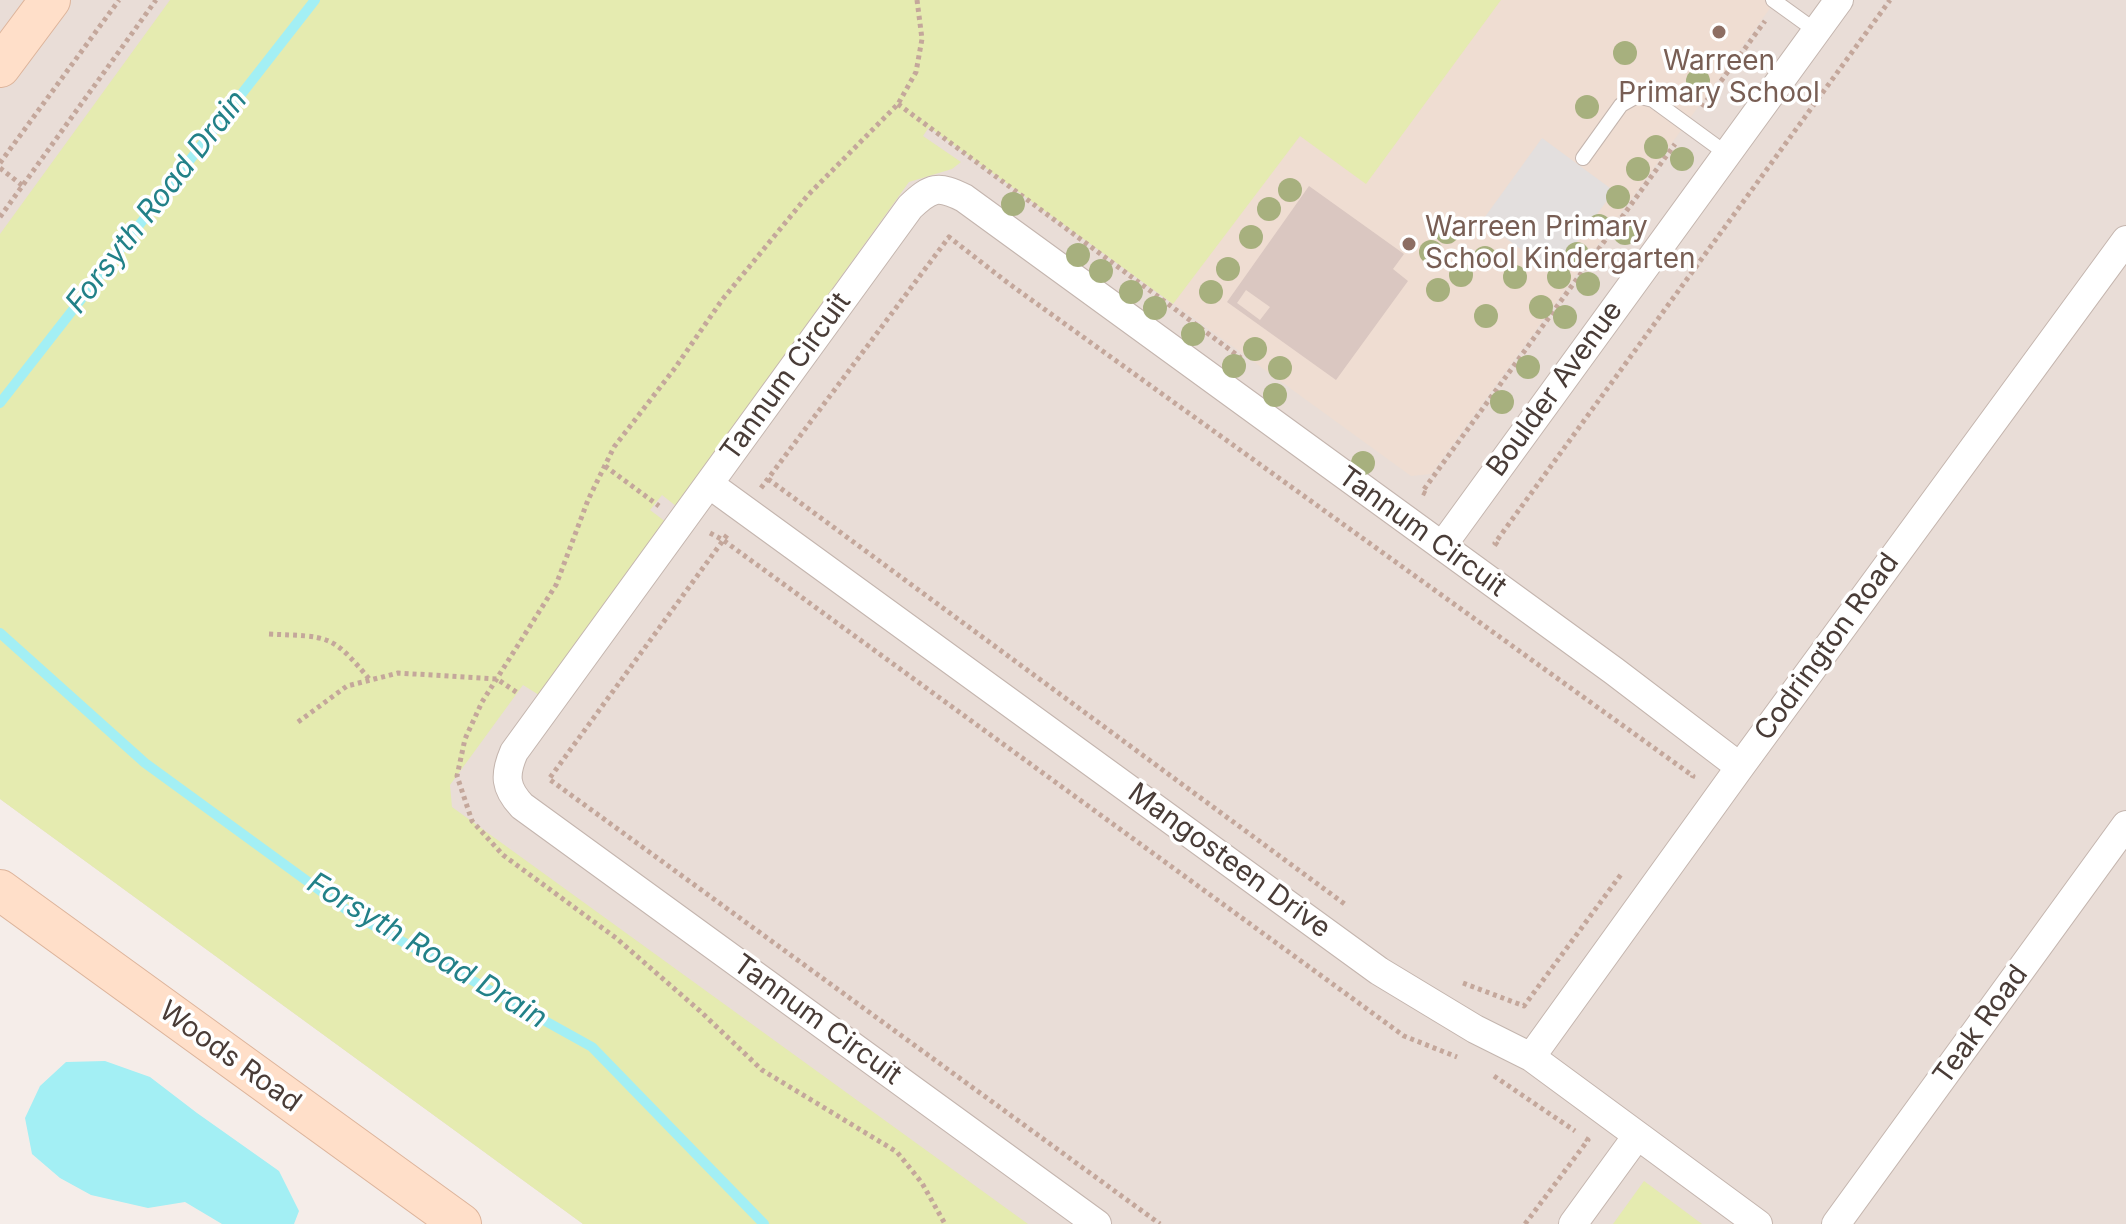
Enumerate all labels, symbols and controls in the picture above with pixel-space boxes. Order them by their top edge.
marker: Warreen Primary School [1710,23,1728,41]
place label: Warreen Primary School [1618,45,1820,111]
water label: Forsyth Road Drain [59,83,255,321]
place label: Warreen Primary School Kindergarten [1425,211,1695,277]
marker: Warreen Primary School Kindergarten [1400,235,1418,253]
street label: Tannum Circuit [714,286,858,468]
street label: Boulder Avenue [1480,295,1630,483]
street label: Tannum Circuit [1331,460,1513,604]
street label: Codrington Road [1748,547,1906,747]
street label: Mangosteen Drive [1121,776,1337,946]
water label: Forsyth Road Drain [301,865,553,1037]
street label: Tannum Circuit [726,948,908,1092]
street label: Teak Road [1927,959,2035,1091]
street label: Woods Road [153,994,307,1120]

